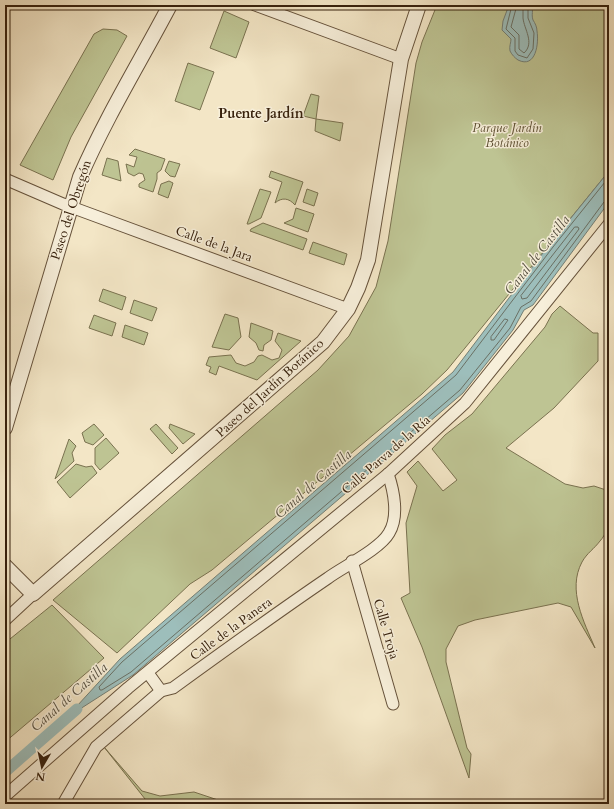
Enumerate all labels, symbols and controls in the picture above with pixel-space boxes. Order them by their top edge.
district label: Puente Jardín [218,104,304,123]
park label: Parque Jardín Botánico [472,119,542,152]
street label: Paseo del Obregón [46,157,96,262]
water label: Canal de Castilla [500,211,574,299]
street label: Calle de la Jara [173,222,255,266]
street label: Paseo del Jardín Botánico [212,335,328,441]
street label: Calle Parva de la Ría [338,411,435,499]
water label: Canal de Castilla [271,445,355,523]
street label: Calle de la Panera [186,593,276,665]
street label: Calle Troja [369,597,403,662]
water label: Canal de Castilla [27,658,111,736]
north arrow [22,747,62,787]
text: N [34,768,46,785]

